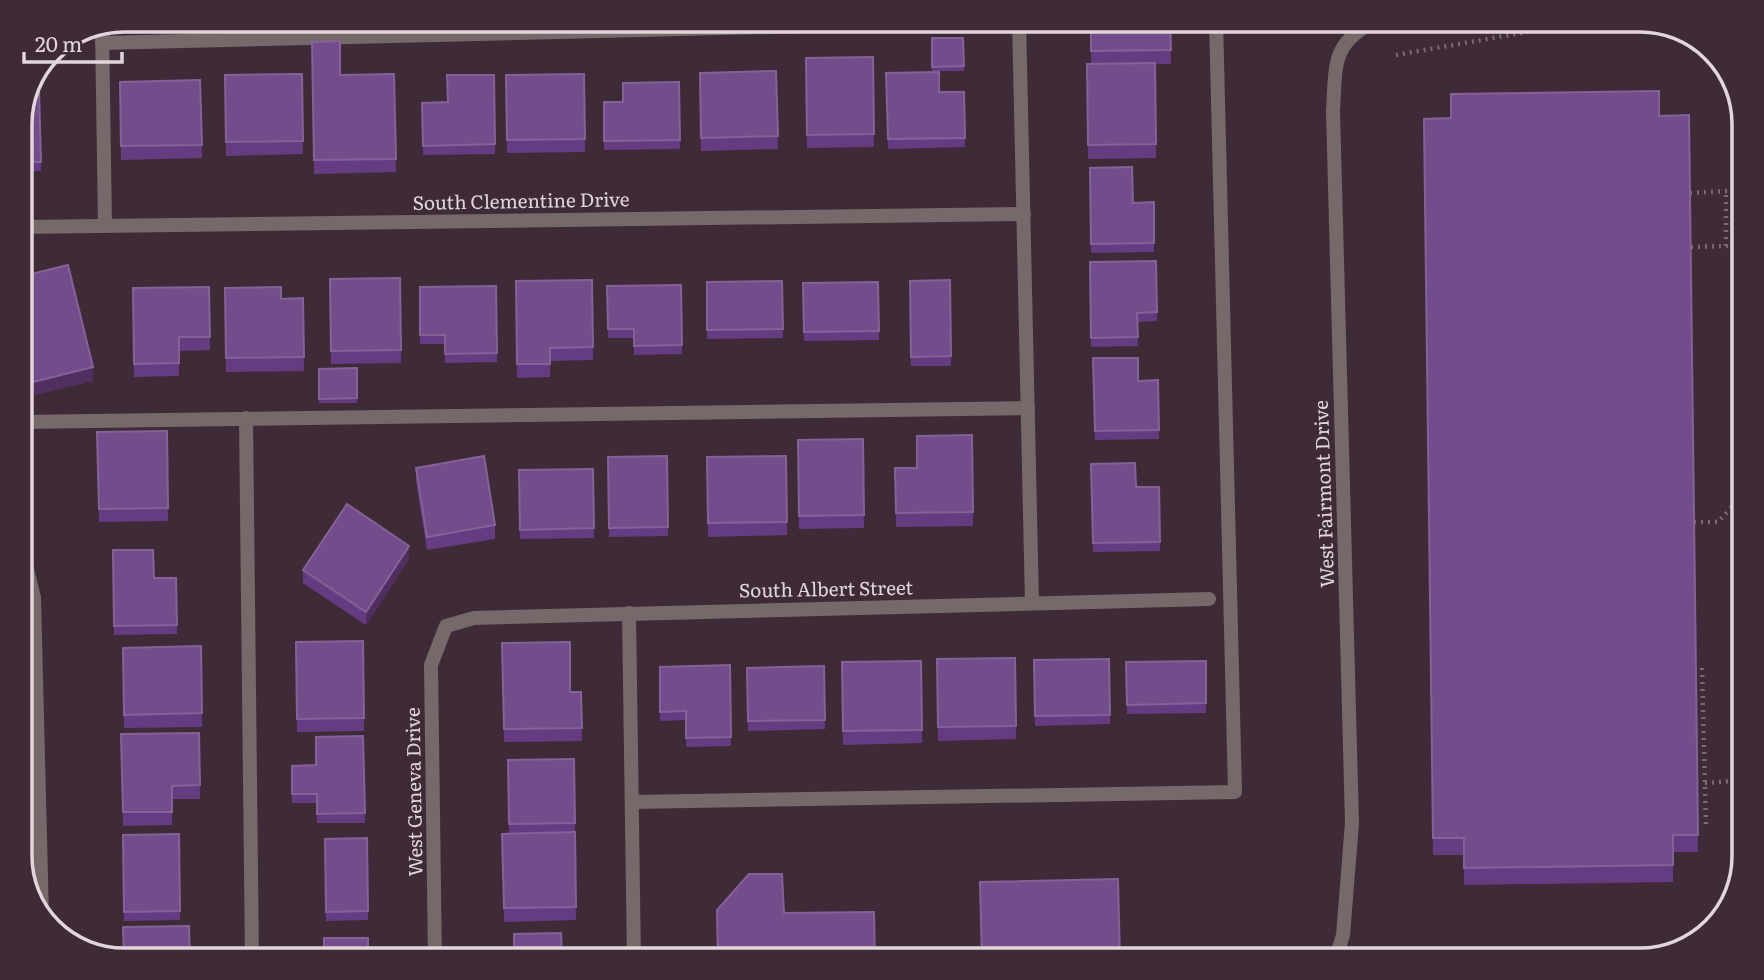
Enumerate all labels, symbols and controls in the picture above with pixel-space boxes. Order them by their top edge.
scale bar [24,21,122,65]
text: 20 m [35,27,82,58]
street label: South Clementine Drive [412,184,630,216]
street label: West Fairmont Drive [1306,400,1340,588]
street label: South Albert Street [739,572,914,604]
street label: West Geneva Drive [398,707,428,877]

